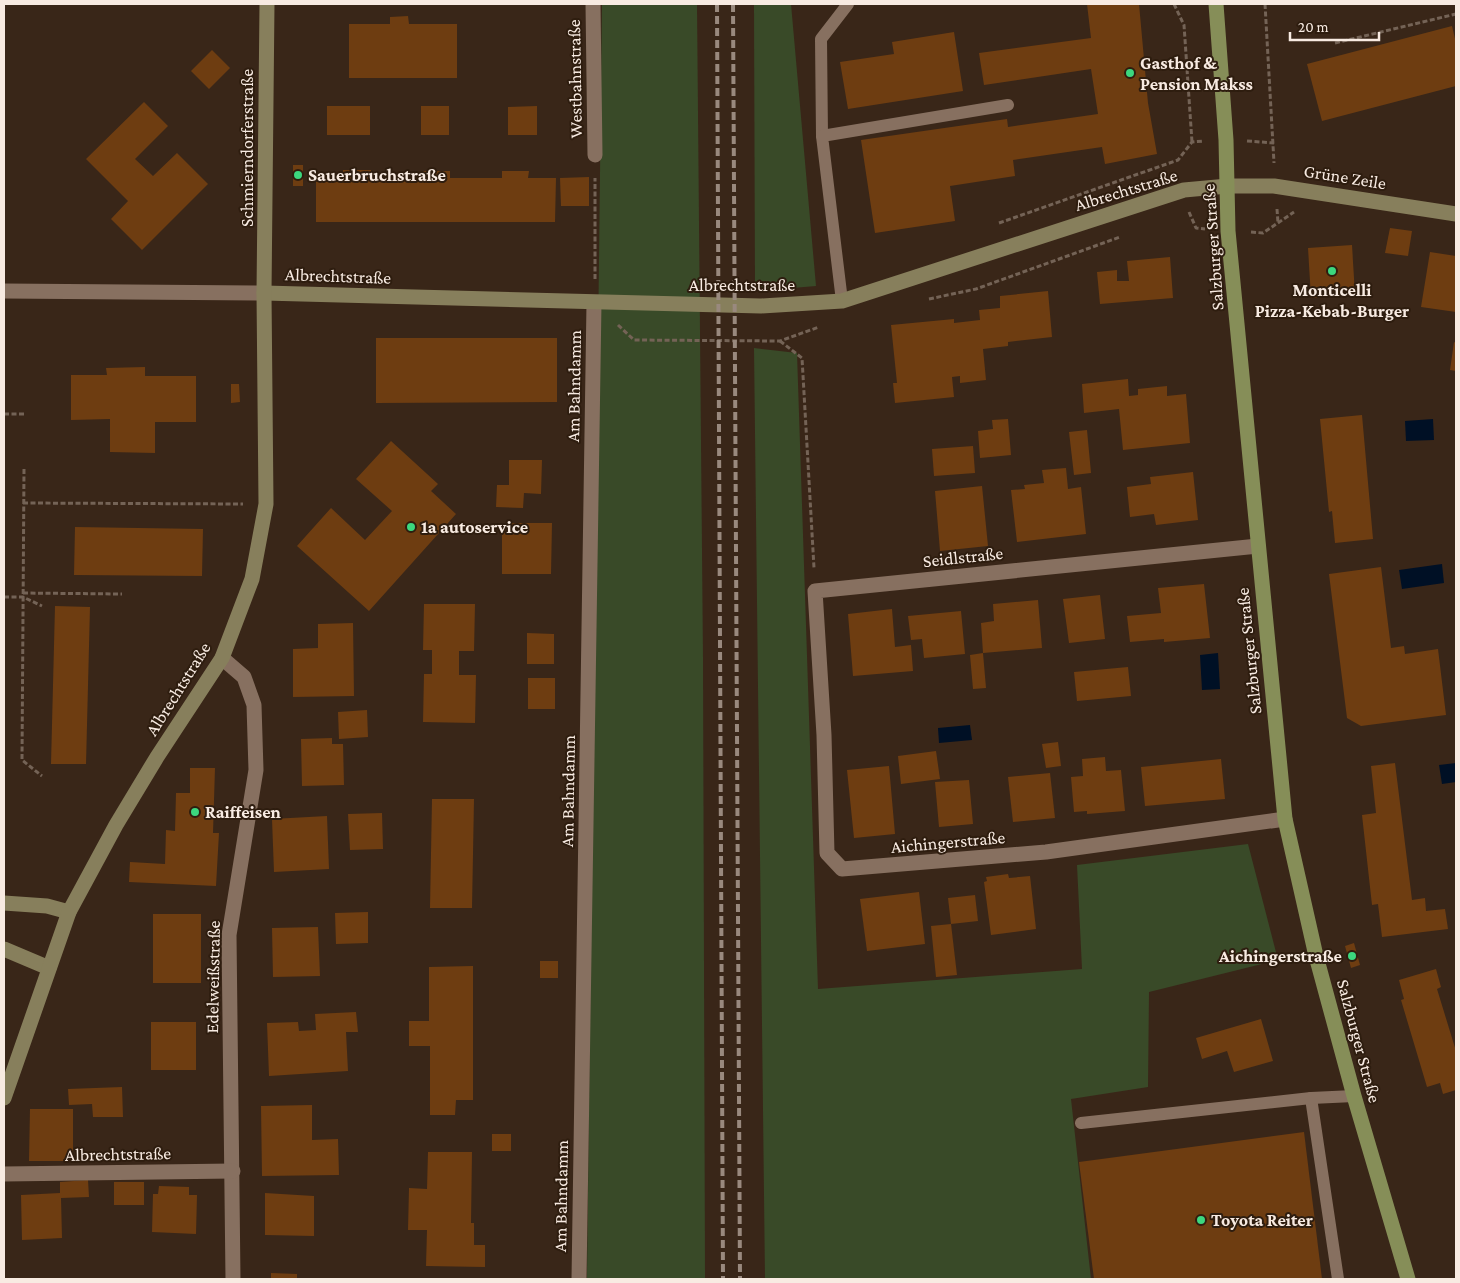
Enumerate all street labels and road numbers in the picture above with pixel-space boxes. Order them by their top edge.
street label: Westbahnstraße [564,19,586,139]
street label: Schmierndorferstraße [237,69,257,227]
street label: Grüne Zeile [1302,161,1388,193]
street label: Albrechtstraße [1072,165,1180,215]
street label: Salzburger Straße [1199,183,1227,311]
street label: Albrechtstraße [285,264,392,288]
street label: Albrechtstraße [689,275,795,295]
street label: Am Bahndamm [563,329,585,442]
street label: Seidlstraße [922,543,1004,571]
street label: Salzburger Straße [1232,587,1266,715]
street label: Albrechtstraße [141,639,215,739]
street label: Am Bahndamm [557,734,579,847]
street label: Aichingerstraße [890,827,1006,857]
street label: Edelweißstraße [202,920,224,1034]
street label: Salzburger Straße [1333,977,1385,1105]
street label: Am Bahndamm [550,1139,572,1252]
street label: Albrechtstraße [65,1143,171,1165]

